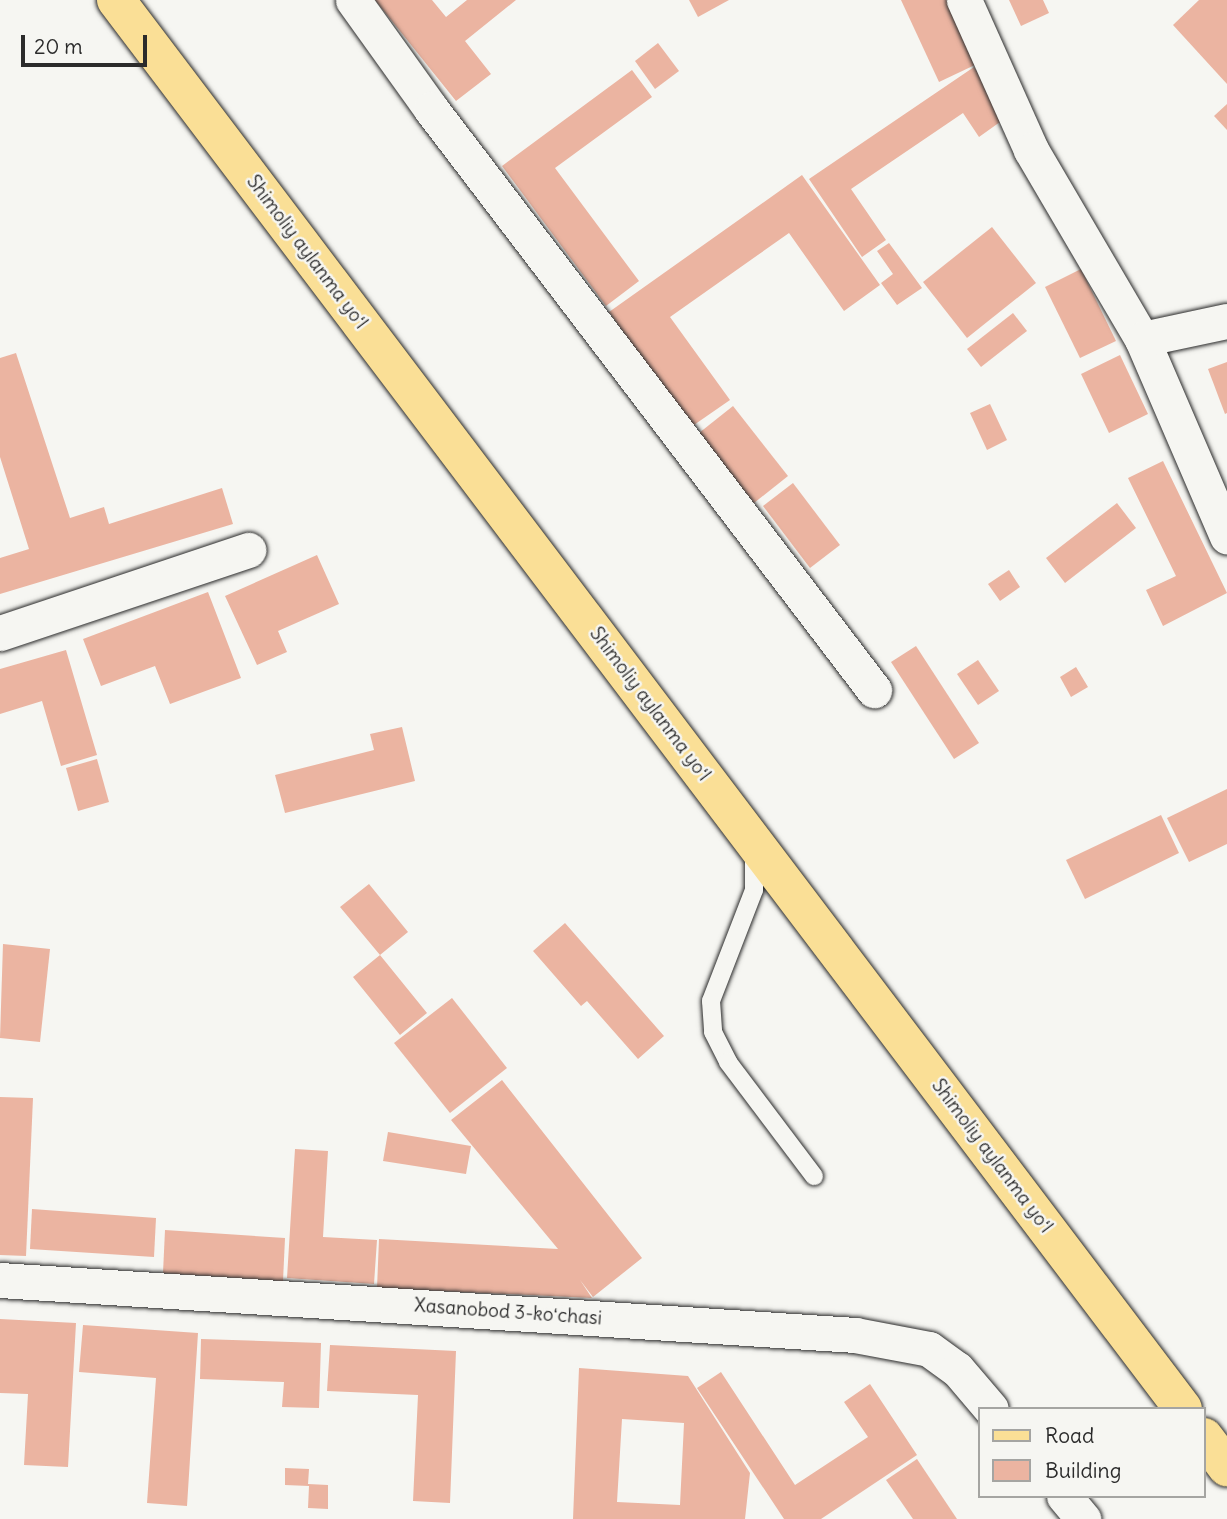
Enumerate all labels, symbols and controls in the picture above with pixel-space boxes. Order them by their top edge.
scale bar [24,21,150,65]
text: 20 m [34,33,83,60]
street label: Shimoliy aylanma yoʻl [242,171,372,333]
street label: Shimoliy aylanma yoʻl [585,623,715,785]
street label: Shimoliy aylanma yoʻl [927,1075,1057,1237]
street label: Xasanobod 3-koʻchasi [413,1294,603,1330]
legend [978,1407,1206,1498]
text: Road [1045,1422,1094,1449]
text: Building [1045,1457,1121,1484]

